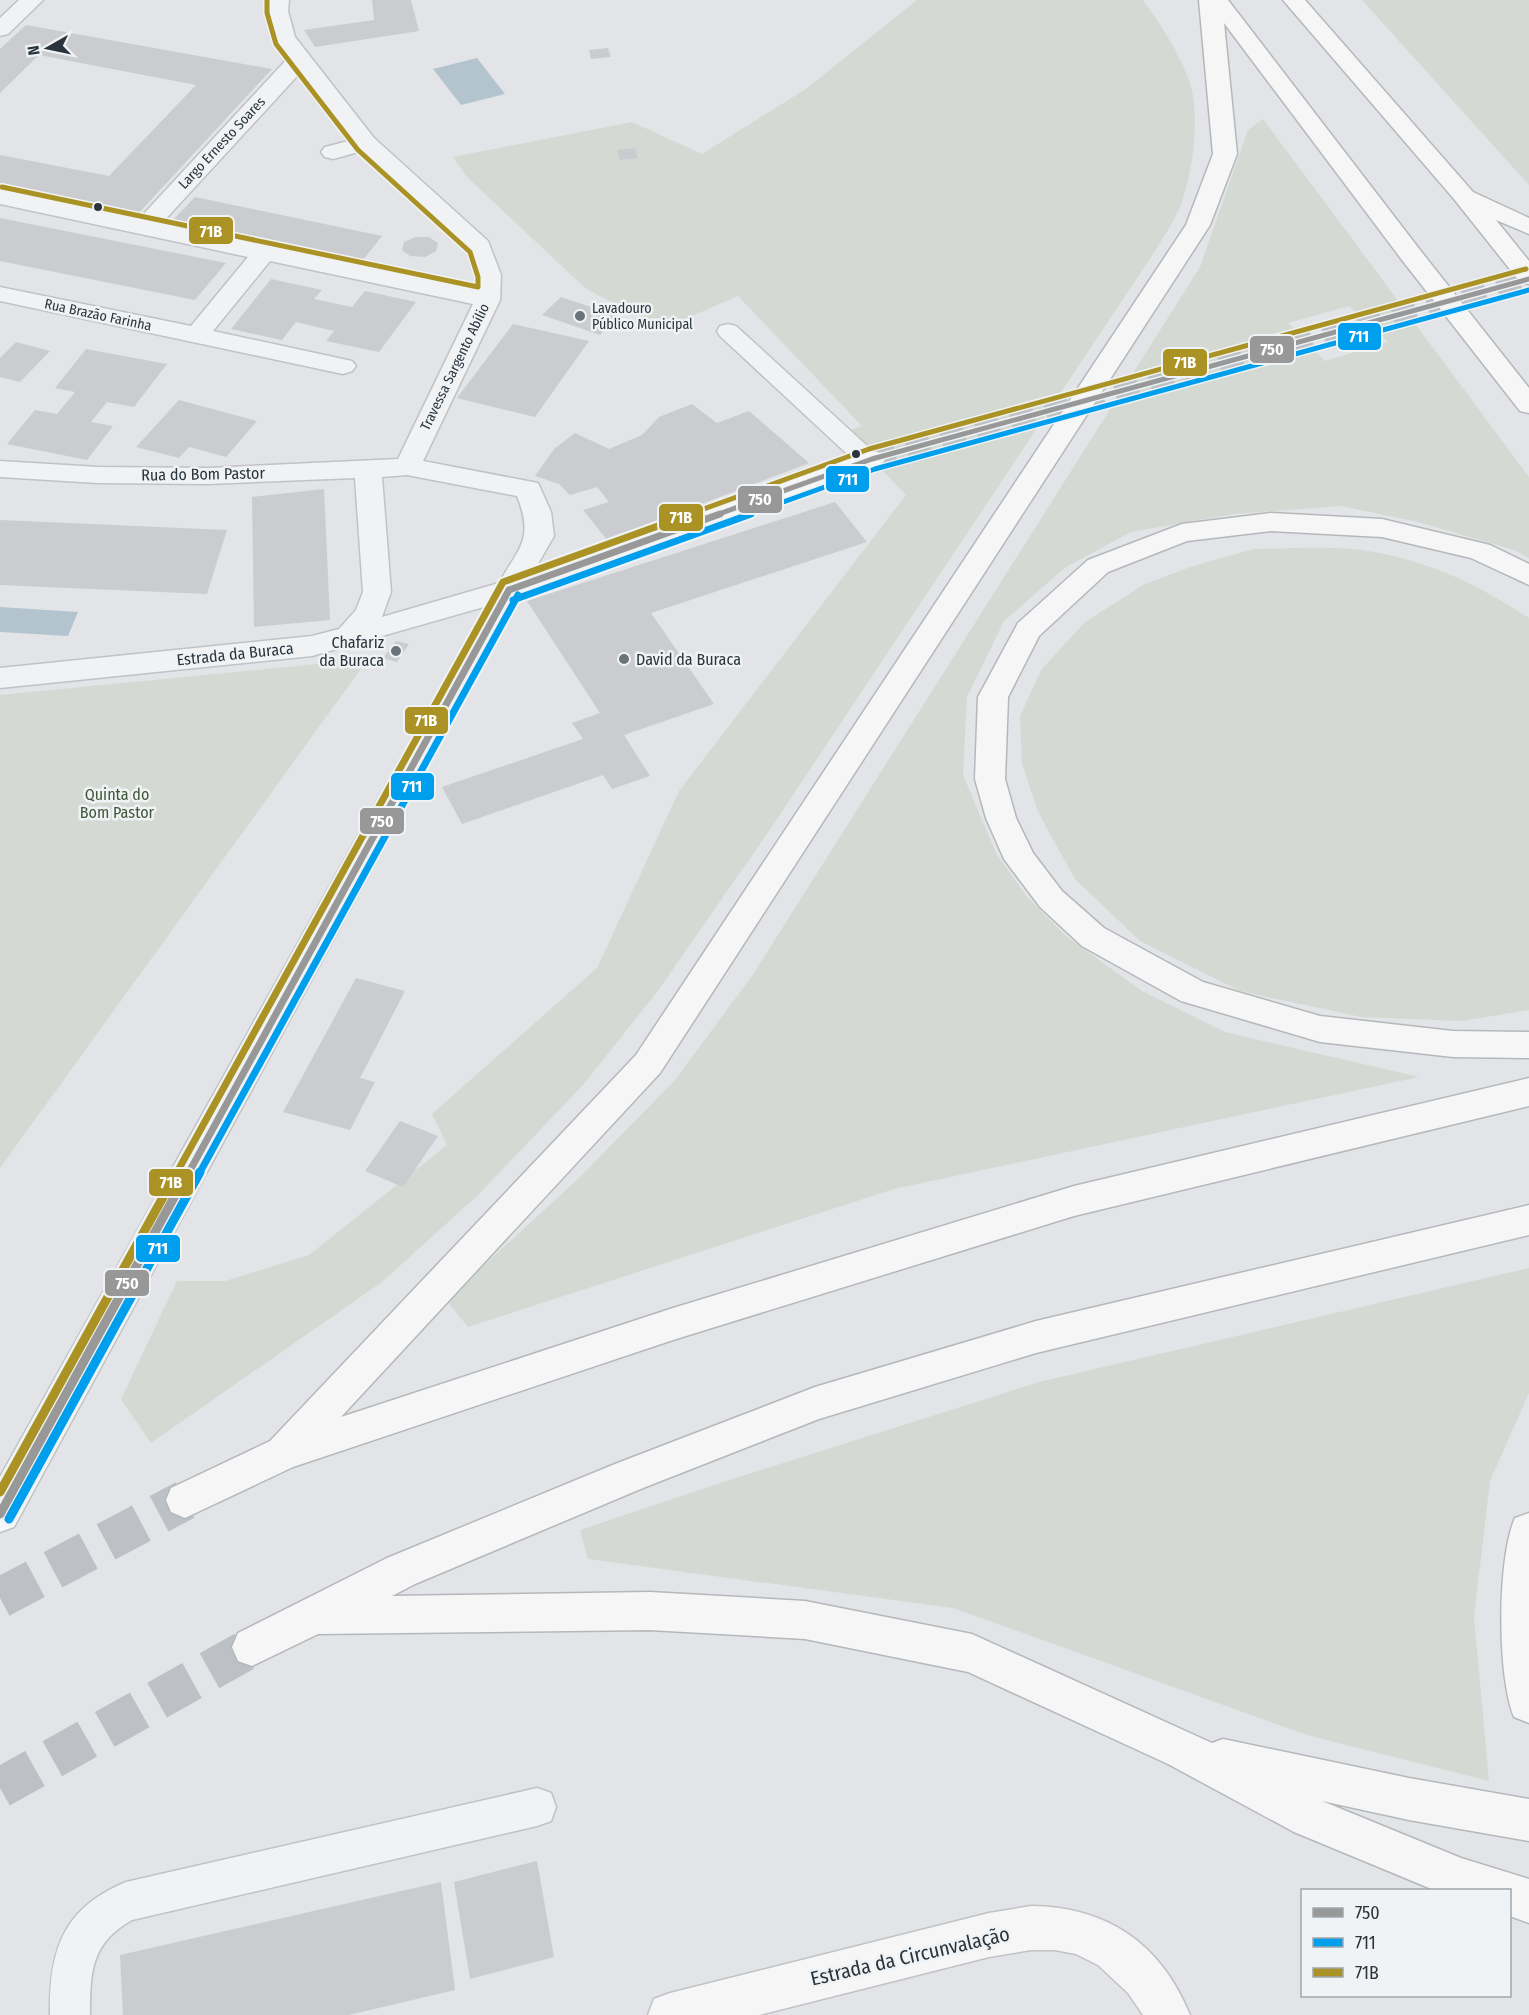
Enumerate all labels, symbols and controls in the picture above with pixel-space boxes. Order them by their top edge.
north arrow [18,18,78,78]
text: N [24,44,44,56]
street label: Largo Ernesto Soares [175,93,269,193]
unlabelled marker [92,201,104,213]
line badge: 71B [188,216,234,245]
text: 71B [200,222,222,241]
street label: Rua Brazão Farinha [43,295,153,335]
place label: Lavadouro Público Municipal [592,300,693,333]
street label: Travessa Sargento Abílio [417,301,493,433]
marker: Lavadouro Público Municipal [573,309,587,323]
line badge: 711 [1337,322,1382,351]
text: 711 [1349,327,1369,346]
line badge: 750 [1249,335,1295,364]
text: 750 [1260,340,1284,359]
line badge: 71B [1162,348,1208,377]
text: 71B [1174,353,1196,372]
unlabelled marker [850,448,862,460]
street label: Rua do Bom Pastor [141,463,265,485]
line badge: 711 [825,465,870,493]
text: 711 [838,470,858,489]
line badge: 750 [737,485,783,514]
text: 750 [748,490,772,509]
line badge: 71B [658,503,704,532]
text: 71B [670,508,692,527]
place label: Chafariz da Buraca [319,633,384,670]
street label: Estrada da Buraca [176,638,294,670]
marker: Chafariz da Buraca [389,644,403,658]
place label: David da Buraca [636,650,741,669]
marker: David da Buraca [617,652,631,666]
line badge: 71B [404,706,449,735]
text: 71B [415,711,437,730]
line badge: 711 [390,772,435,801]
text: 711 [402,777,422,796]
park label: Quinta do Bom Pastor [80,785,155,822]
line badge: 750 [359,807,405,835]
text: 750 [370,812,394,831]
line badge: 71B [148,1168,194,1197]
text: 71B [160,1173,182,1192]
line badge: 711 [135,1234,181,1263]
text: 711 [148,1239,168,1258]
line badge: 750 [104,1269,150,1297]
text: 750 [115,1274,139,1293]
legend [1301,1889,1511,1997]
text: 750 [1355,1902,1380,1924]
street label: Estrada da Circunvalação [808,1921,1012,1991]
text: 711 [1355,1932,1376,1954]
text: 71B [1355,1962,1379,1984]

